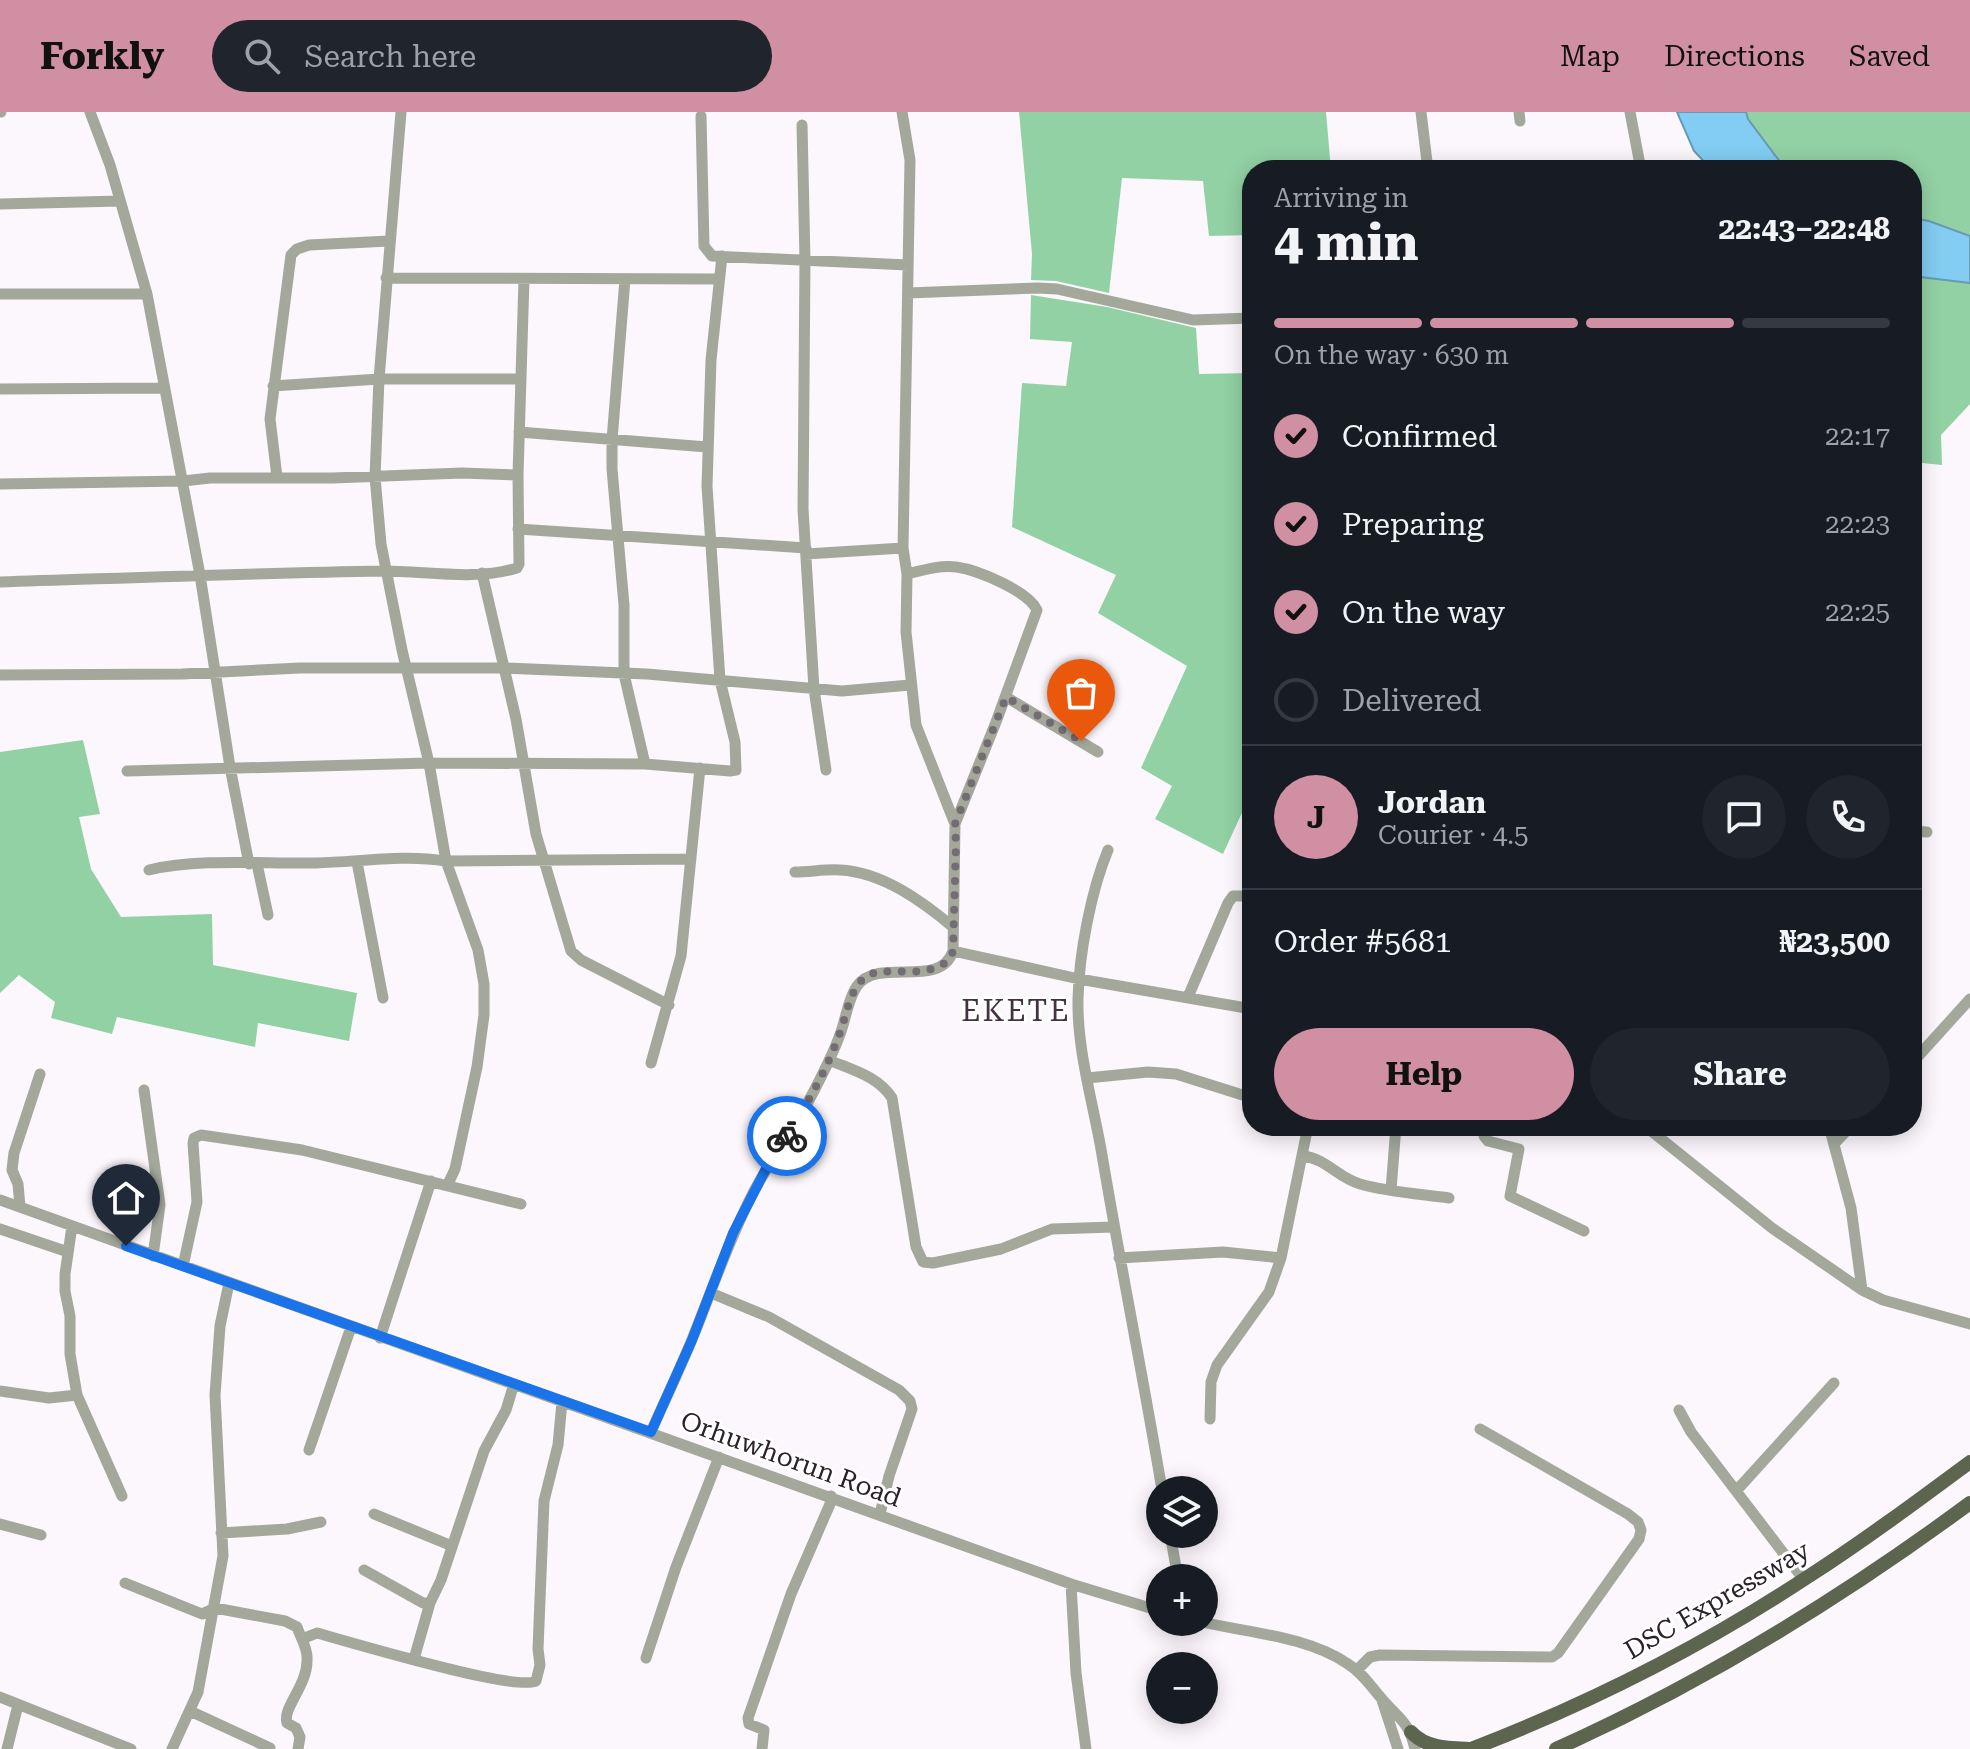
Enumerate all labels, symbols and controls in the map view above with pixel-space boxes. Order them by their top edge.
search box [212,20,772,92]
text: Forkly [40,34,164,78]
icon: search [240,34,284,78]
text: Search here [304,39,476,74]
text: Map [1560,40,1620,73]
text: Directions [1664,40,1805,73]
text: Saved [1849,40,1930,73]
text: Arriving in [1274,183,1408,213]
text: 22:43–22:48 [1718,211,1890,246]
text: 4 min [1274,212,1419,273]
text: On the way · 630 m [1274,340,1509,370]
icon: check [1274,414,1318,458]
text: Confirmed [1342,419,1497,454]
text: 22:17 [1825,421,1890,451]
icon: check [1274,502,1318,546]
text: Preparing [1342,507,1484,542]
text: 22:23 [1825,509,1890,539]
icon: check [1274,590,1318,634]
text: On the way [1342,595,1505,630]
text: 22:25 [1825,597,1890,627]
pin [1047,659,1115,741]
icon: bag [1059,671,1103,715]
text: Delivered [1342,683,1481,718]
button: chat [1702,775,1786,859]
button: phone [1806,775,1890,859]
text: Jordan [1378,785,1486,820]
text: J [1307,800,1325,835]
text: Courier · 4.5 [1378,820,1528,850]
text: Order #5681 [1274,924,1452,959]
text: ₦23,500 [1780,924,1890,959]
district label: EKETE [961,993,1071,1028]
button: Help [1274,1028,1574,1120]
button: Share [1590,1028,1890,1120]
courier [747,1096,827,1176]
icon: bike [765,1114,809,1158]
pin [92,1164,160,1246]
icon: home [104,1176,148,1220]
street label: Orhuwhorun Road [677,1405,906,1513]
map controls [1146,1476,1218,1724]
button: layers [1146,1476,1218,1548]
street label: DSC Expressway [1619,1534,1815,1665]
button: + [1146,1564,1218,1636]
button: − [1146,1652,1218,1724]

